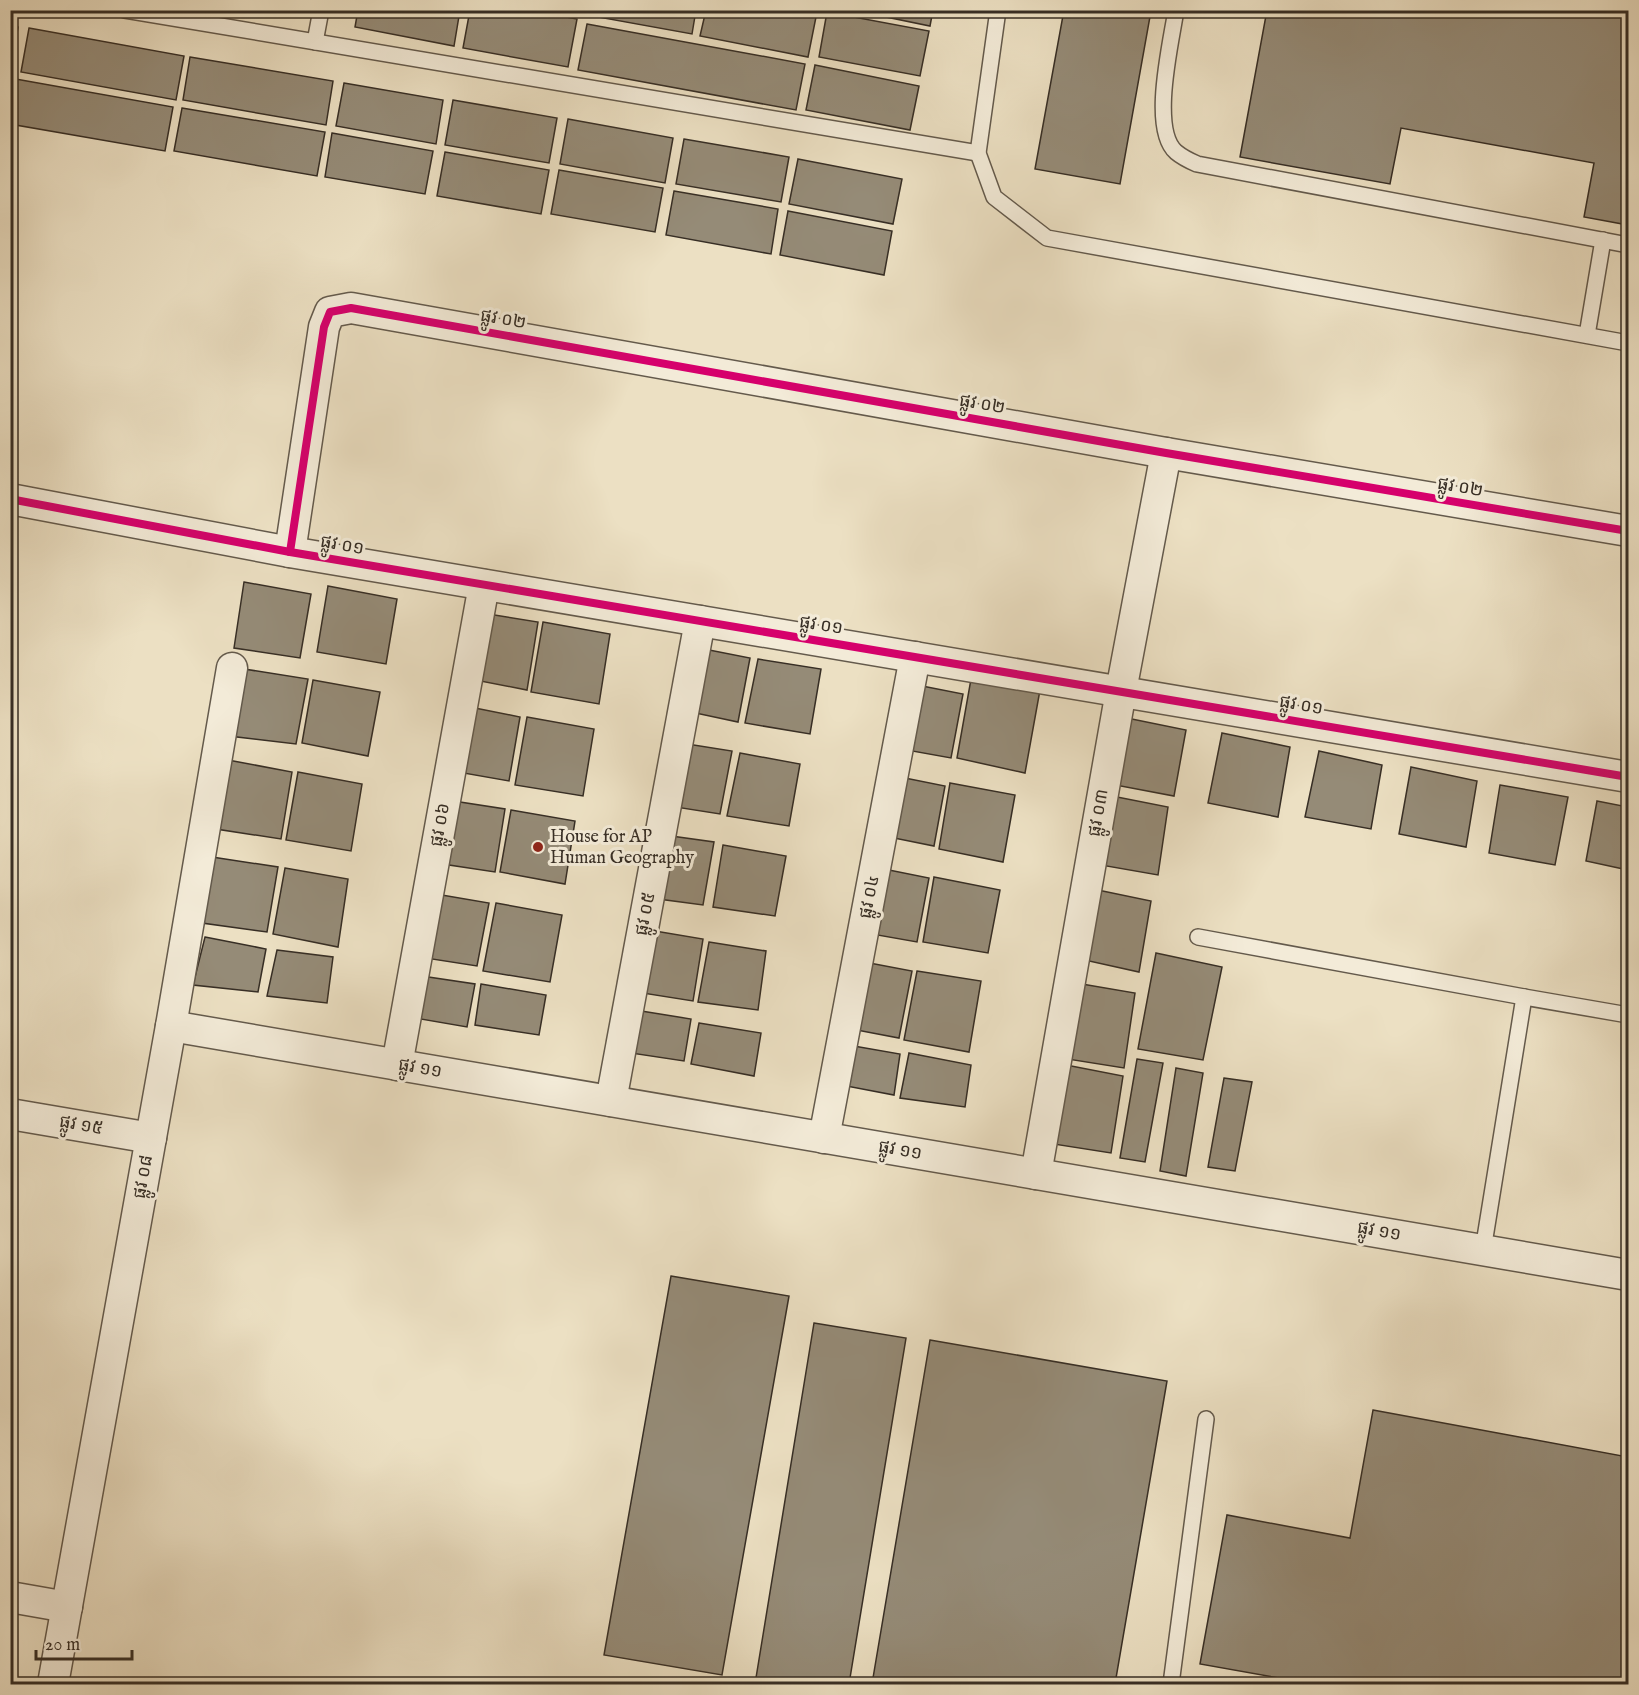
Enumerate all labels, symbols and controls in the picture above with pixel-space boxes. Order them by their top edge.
street label: ផ្លូវ ០២ [478,305,528,339]
street label: ផ្លូវ ០២ [957,390,1007,424]
street label: ផ្លូវ ០២ [1435,473,1485,507]
street label: ផ្លូវ ០១ [318,531,366,564]
street label: ផ្លូវ ០១ [797,611,845,644]
street label: ផ្លូវ ០១ [1277,691,1325,724]
street label: ផ្លូវ ០៣ [1083,787,1118,839]
street label: ផ្លូវ ០៦ [426,801,459,849]
place label: House for AP Human Geography [550,826,694,870]
marker: House for AP Human Geography [531,840,545,854]
street label: ផ្លូវ ០៤ [855,873,889,921]
street label: ផ្លូវ ០៥ [631,890,665,938]
street label: ផ្លូវ ១១ [396,1054,444,1087]
street label: ផ្លូវ ១៥ [57,1111,105,1144]
street label: ផ្លូវ ១១ [876,1136,924,1169]
street label: ផ្លូវ ០៨ [129,1153,162,1201]
street label: ផ្លូវ ១១ [1355,1217,1403,1250]
scale bar [36,1623,132,1661]
text: 20 m [45,1634,80,1657]

